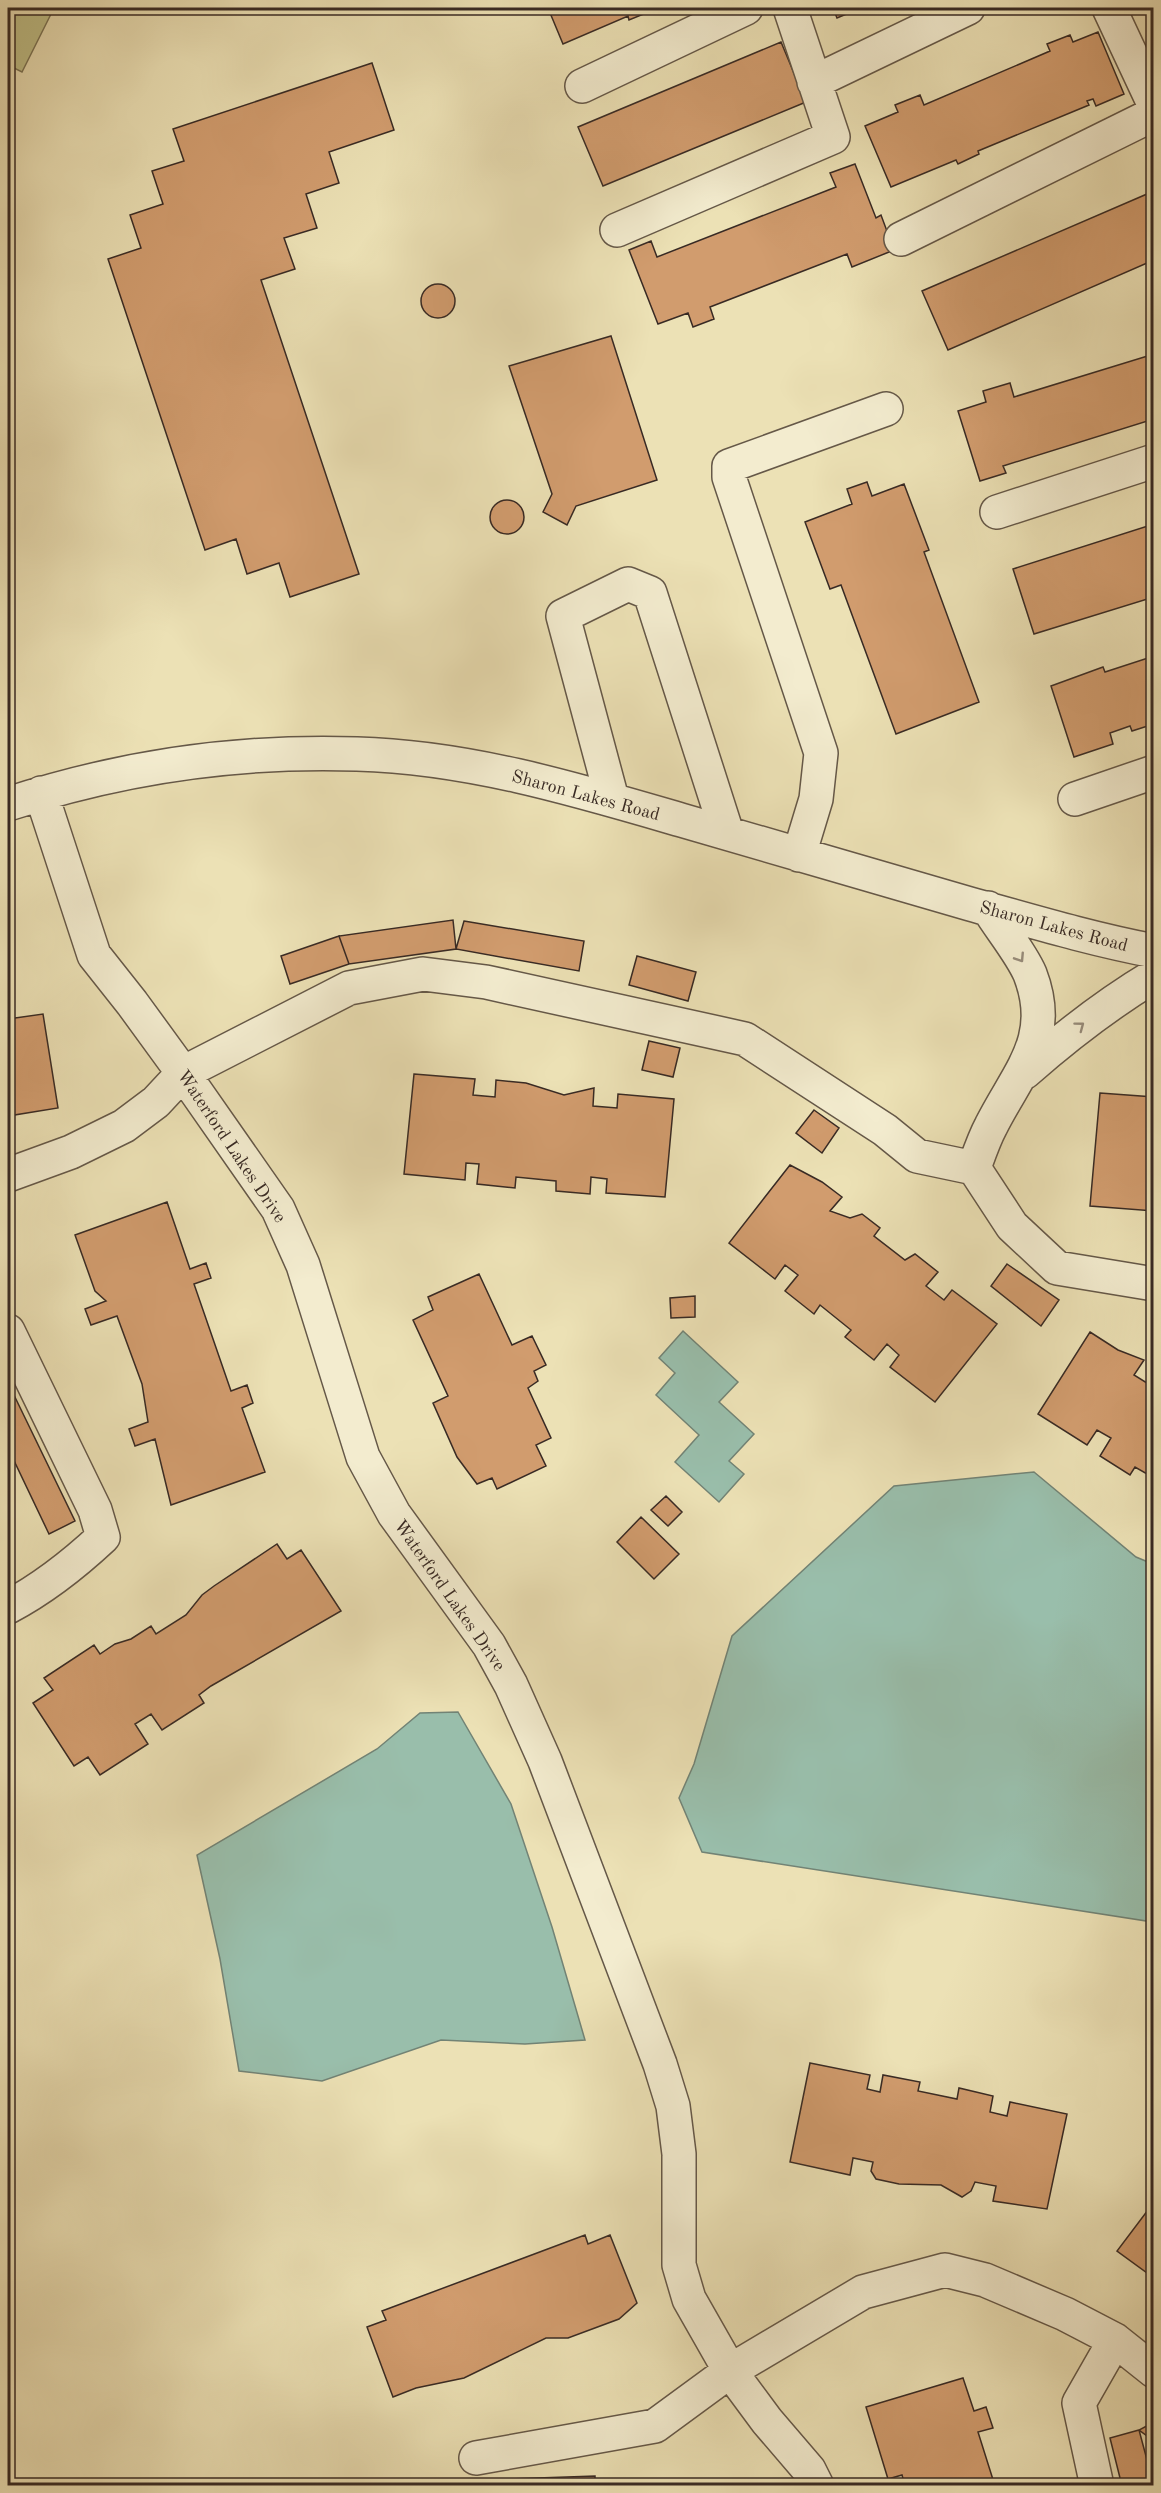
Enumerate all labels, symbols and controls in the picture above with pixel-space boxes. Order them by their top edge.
street label: Sharon Lakes Road [510,768,662,824]
street label: Sharon Lakes Road [978,899,1130,955]
one-way arrow [1012,951,1023,962]
one-way arrow [1073,1022,1084,1033]
street label: Waterford Lakes Drive [173,1067,289,1226]
street label: Waterford Lakes Drive [390,1517,508,1674]

